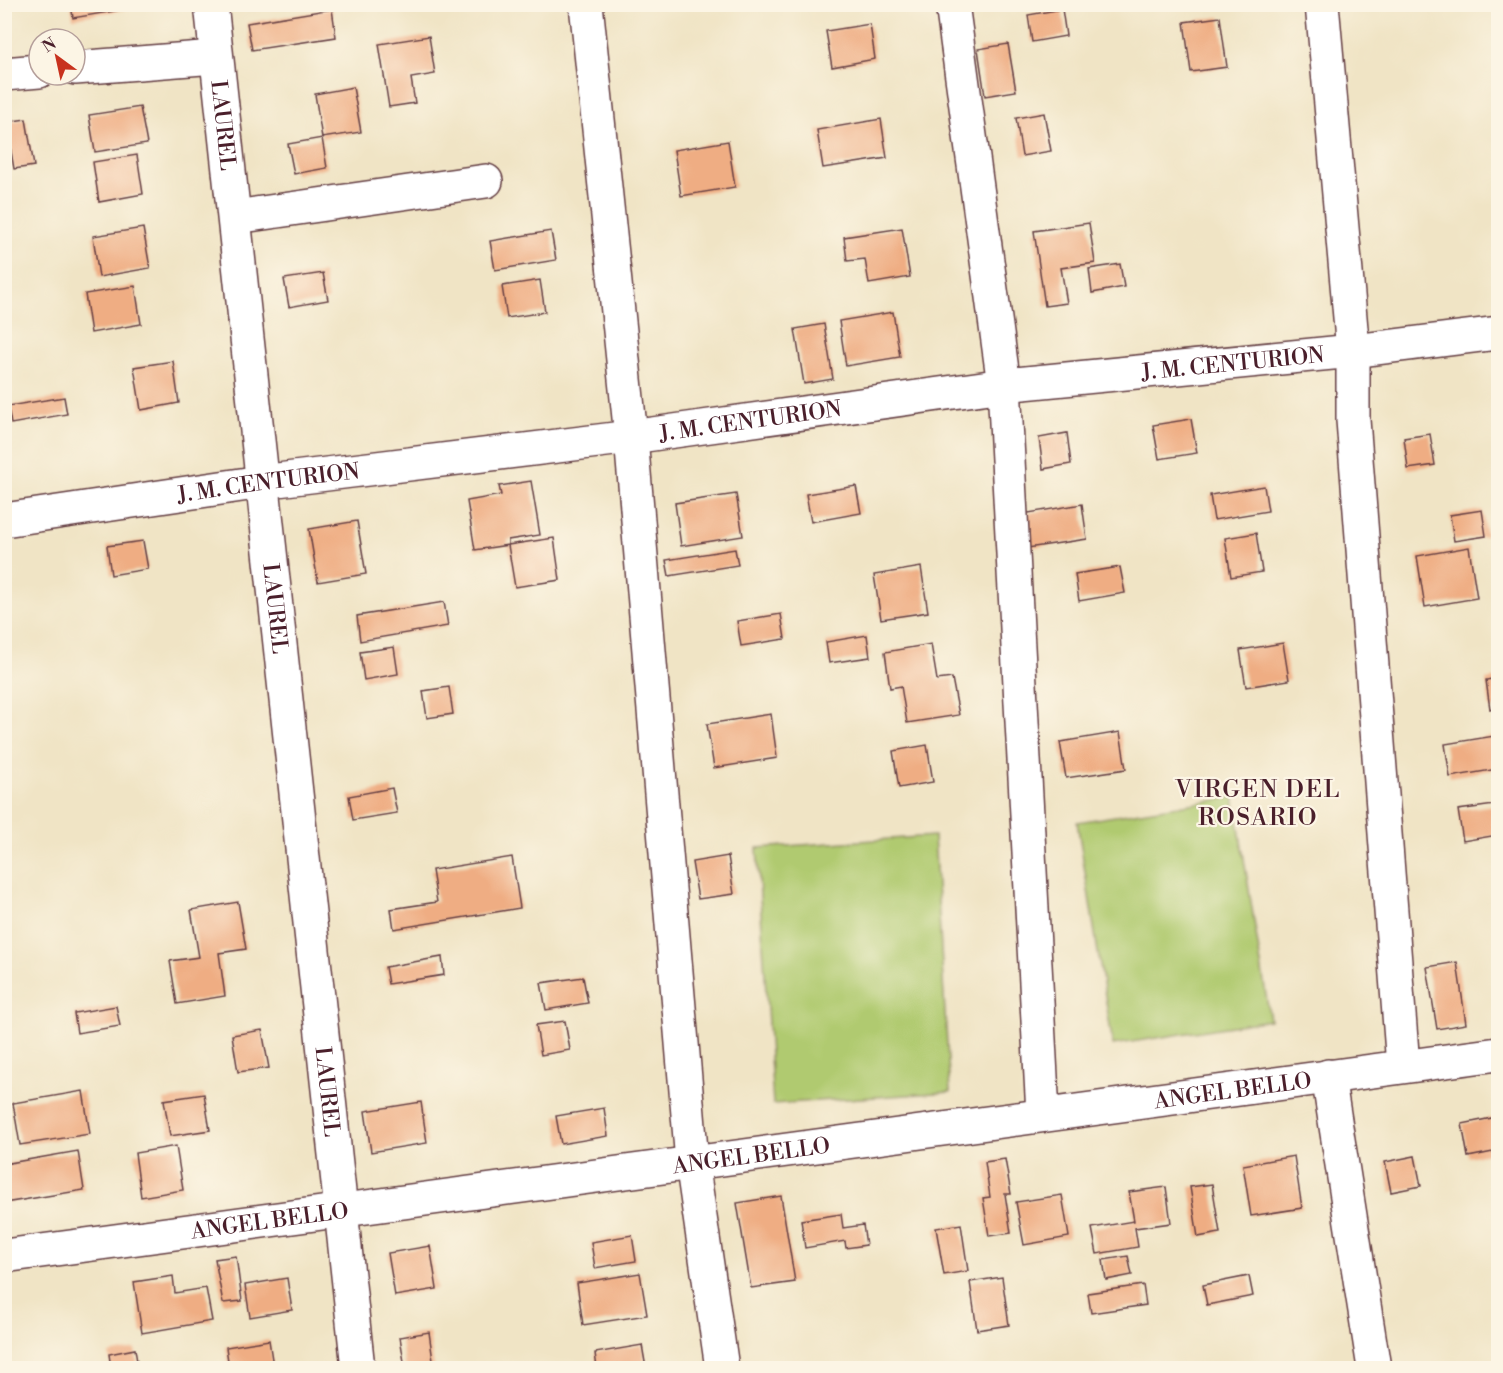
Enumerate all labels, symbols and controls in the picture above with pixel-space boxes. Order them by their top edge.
north arrow [27,27,87,87]
text: N [39,33,60,57]
street label: LAUREL [204,79,241,172]
street label: J. M. CENTURION [1139,342,1326,387]
street label: J. M. CENTURION [657,396,844,448]
street label: J. M. CENTURION [175,458,362,509]
street label: LAUREL [256,562,293,655]
district label: VIRGEN DEL ROSARIO [1174,775,1341,833]
street label: LAUREL [308,1045,345,1138]
street label: ANGEL BELLO [1152,1067,1313,1115]
street label: ANGEL BELLO [670,1132,832,1181]
street label: ANGEL BELLO [188,1198,350,1246]

